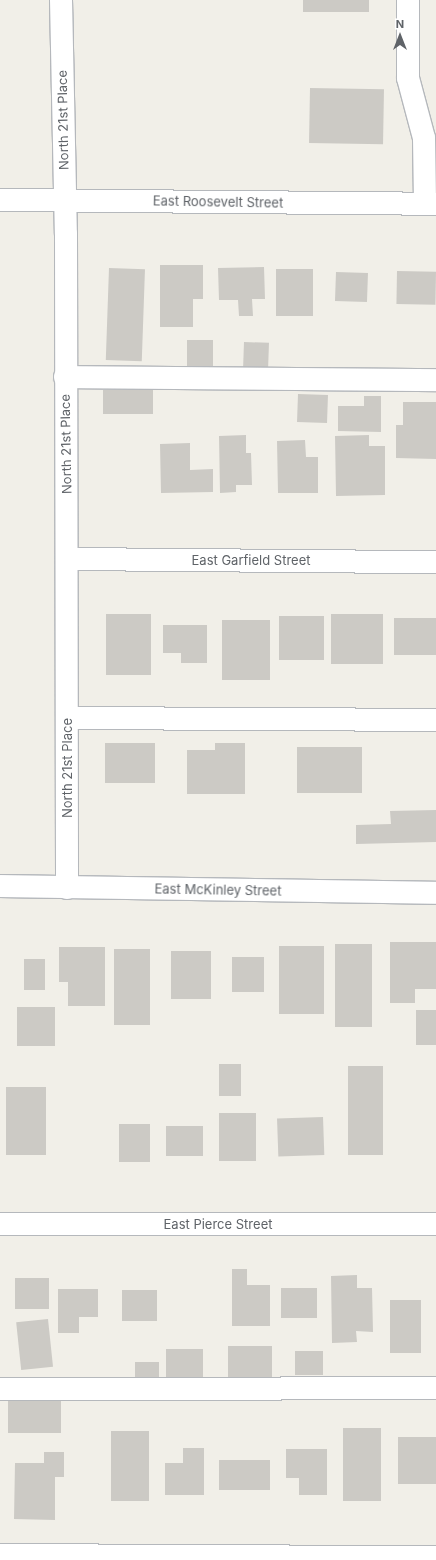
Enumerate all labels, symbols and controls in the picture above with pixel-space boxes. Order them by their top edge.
north arrow [380,16,420,56]
text: N [396,17,404,31]
street label: North 21st Place [54,70,72,170]
street label: East Roosevelt Street [153,193,283,211]
street label: North 21st Place [57,394,75,494]
street label: East Garfield Street [192,552,310,568]
street label: North 21st Place [59,718,75,818]
street label: East McKinley Street [154,881,282,899]
street label: East Pierce Street [164,1216,272,1232]

